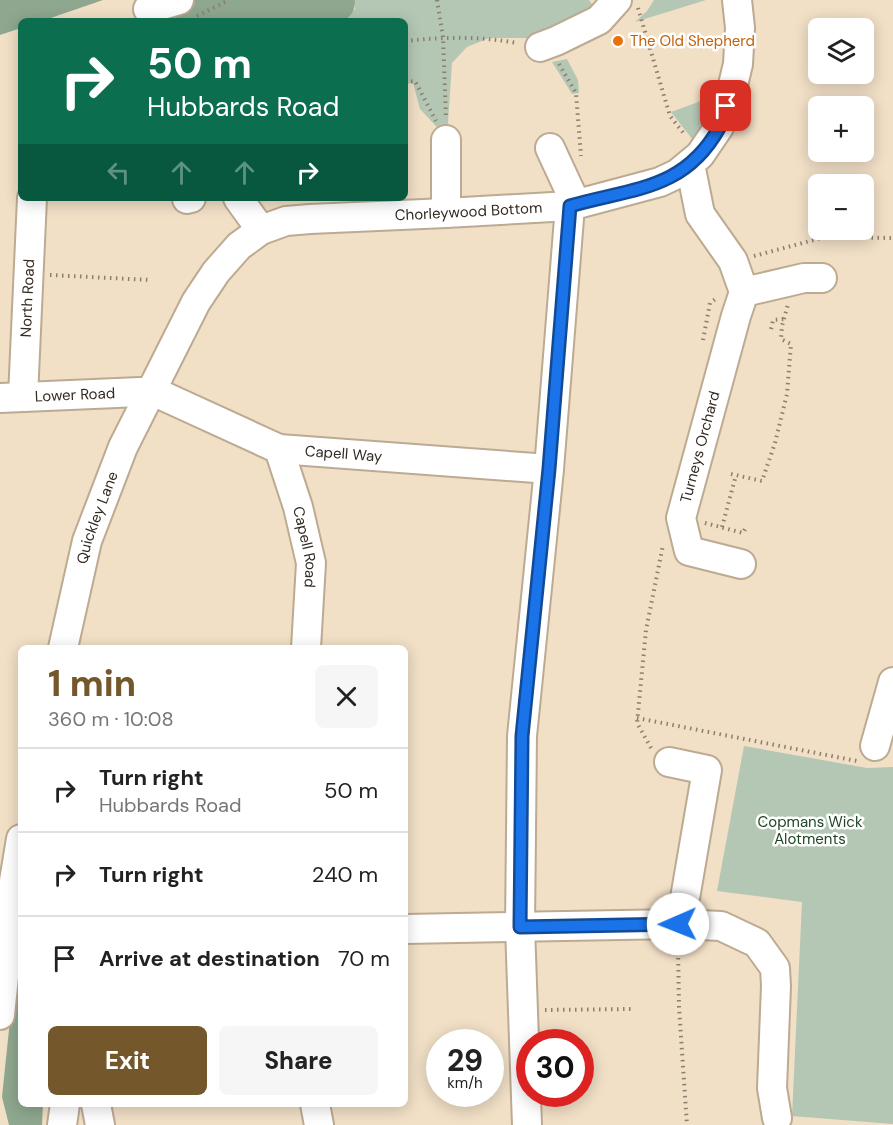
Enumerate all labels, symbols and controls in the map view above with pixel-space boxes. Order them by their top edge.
map controls [808,18,874,240]
button: layers [808,18,874,84]
place label: The Old Shepherd [630,31,755,51]
marker: The Old Shepherd [611,34,625,48]
text: 50 m [147,36,252,91]
icon: right [48,42,126,120]
pin [700,80,751,131]
text: Hubbards Road [147,89,339,124]
icon: arrive [709,89,742,122]
button: + [808,96,874,162]
icon: left [102,156,135,189]
icon: ahead [165,156,198,189]
icon: ahead [228,156,261,189]
icon: right [291,156,324,189]
button: − [808,174,874,240]
street label: Chorleywood Bottom [394,198,543,225]
street label: North Road [16,259,39,338]
street label: Lower Road [34,383,116,407]
street label: Turneys Orchard [675,389,725,505]
street label: Capell Way [304,441,384,467]
street label: Quickley Lane [72,468,123,566]
street label: Capell Road [288,504,321,588]
text: 1 min [48,660,136,707]
button: close [315,665,378,728]
text: 360 m · 10:08 [48,706,174,732]
text: Turn right [99,763,204,792]
icon: right [48,774,81,807]
text: 50 m [324,776,378,805]
text: Hubbards Road [99,792,241,818]
park label: Copmans Wick Alotments [758,812,863,849]
icon: right [48,858,81,891]
text: Turn right [99,860,204,889]
text: 240 m [312,860,378,889]
position arrow [646,892,710,956]
icon: arrive [48,942,81,975]
text: Arrive at destination [99,944,320,973]
text: 70 m [338,944,390,973]
button: Exit [48,1026,207,1095]
button: Share [219,1026,378,1095]
speed limit sign: 30 [516,1029,594,1107]
text: 29 [447,1041,483,1080]
text: km/h [447,1073,483,1093]

